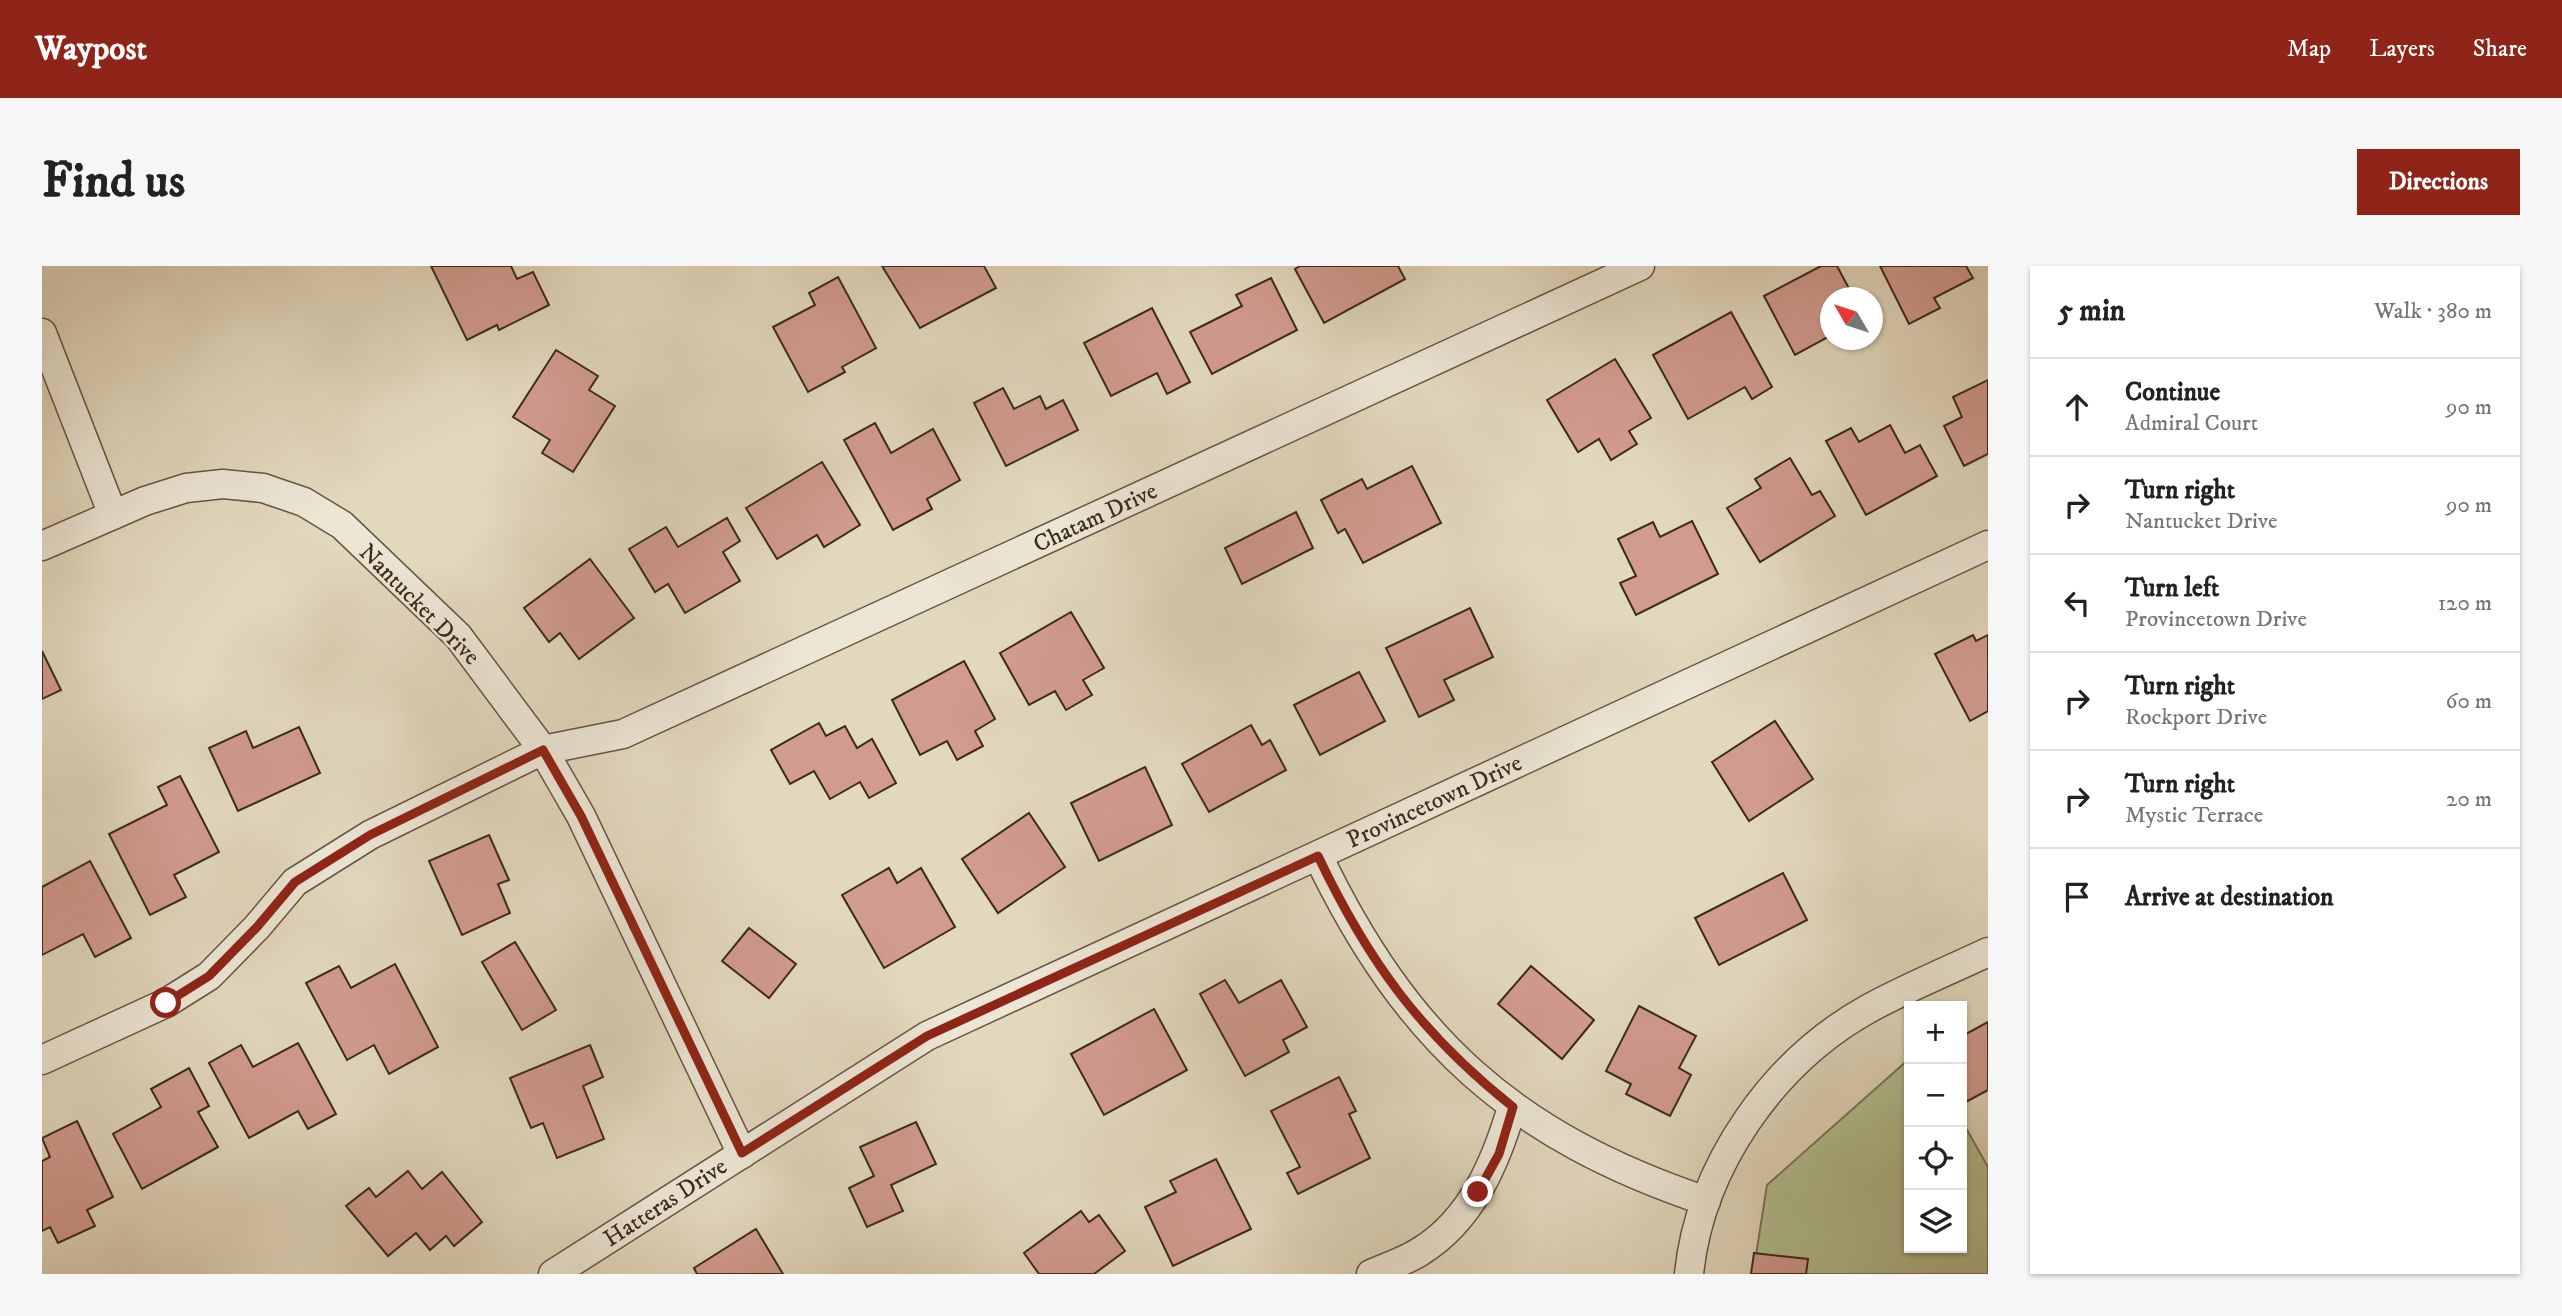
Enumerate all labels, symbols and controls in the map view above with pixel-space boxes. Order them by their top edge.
text: Waypost [35,29,147,70]
text: Map [2287,34,2331,64]
text: Layers [2369,34,2435,64]
text: Share [2473,34,2527,64]
button: Directions [2357,149,2520,215]
text: Find us [42,151,185,213]
north arrow [1820,287,1883,350]
text: 5 min [2058,293,2125,330]
text: Walk · 380 m [2374,297,2492,326]
text: Continue [2125,376,2220,409]
icon: ahead [2058,388,2096,426]
text: 90 m [2446,393,2492,422]
text: Admiral Court [2125,409,2258,438]
text: Turn right [2125,474,2235,507]
street label: Chatam Drive [1029,476,1162,560]
icon: right [2058,486,2096,524]
text: 90 m [2446,491,2492,520]
text: Nantucket Drive [2125,507,2278,536]
street label: Nantucket Drive [352,538,486,672]
text: Turn left [2125,572,2219,605]
icon: left [2058,584,2096,622]
text: 120 m [2438,589,2492,618]
text: Provincetown Drive [2125,605,2307,634]
text: Turn right [2125,670,2235,703]
icon: right [2058,682,2096,720]
text: 60 m [2445,687,2492,716]
text: Rockport Drive [2125,703,2267,732]
street label: Provincetown Drive [1342,748,1527,856]
text: Turn right [2125,768,2235,801]
icon: right [2058,780,2096,818]
text: 20 m [2446,785,2492,814]
text: Mystic Terrace [2125,801,2263,830]
icon: arrive [2058,878,2096,916]
text: Arrive at destination [2125,881,2334,914]
route start [150,987,181,1018]
map controls [1904,1001,1967,1253]
button: + [1904,1001,1967,1064]
button: − [1904,1064,1967,1127]
button: locate [1904,1127,1967,1190]
street label: Hatteras Drive [598,1152,733,1254]
route end [1462,1176,1493,1207]
button: layers [1904,1190,1967,1253]

